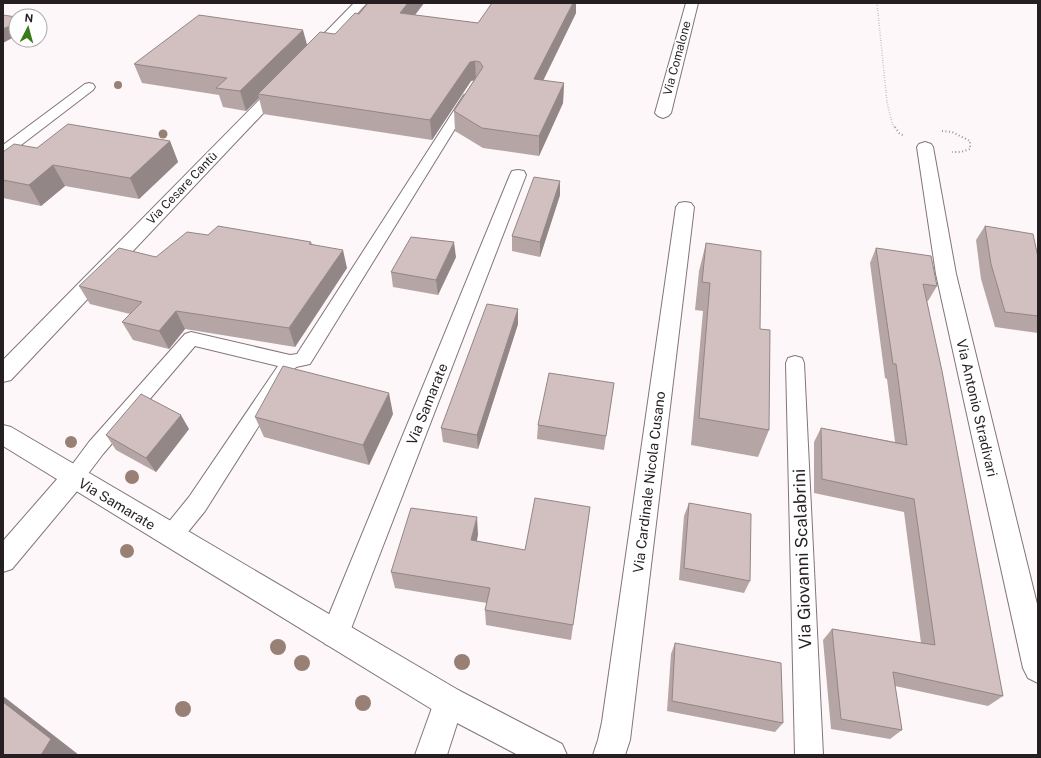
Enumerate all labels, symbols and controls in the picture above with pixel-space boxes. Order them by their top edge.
north arrow [8,8,48,48]
text: N [24,12,34,24]
street label: Via Comalone [660,19,694,97]
street label: Via Cesare Cantù [144,149,220,227]
street label: Via Antonio Stradivari [953,338,1001,478]
street label: Via Samarate [403,361,451,447]
street label: Via Cardinale Nicola Cusano [630,390,668,574]
street label: Via Giovanni Scalabrini [789,468,815,650]
street label: Via Samarate [76,475,158,533]

